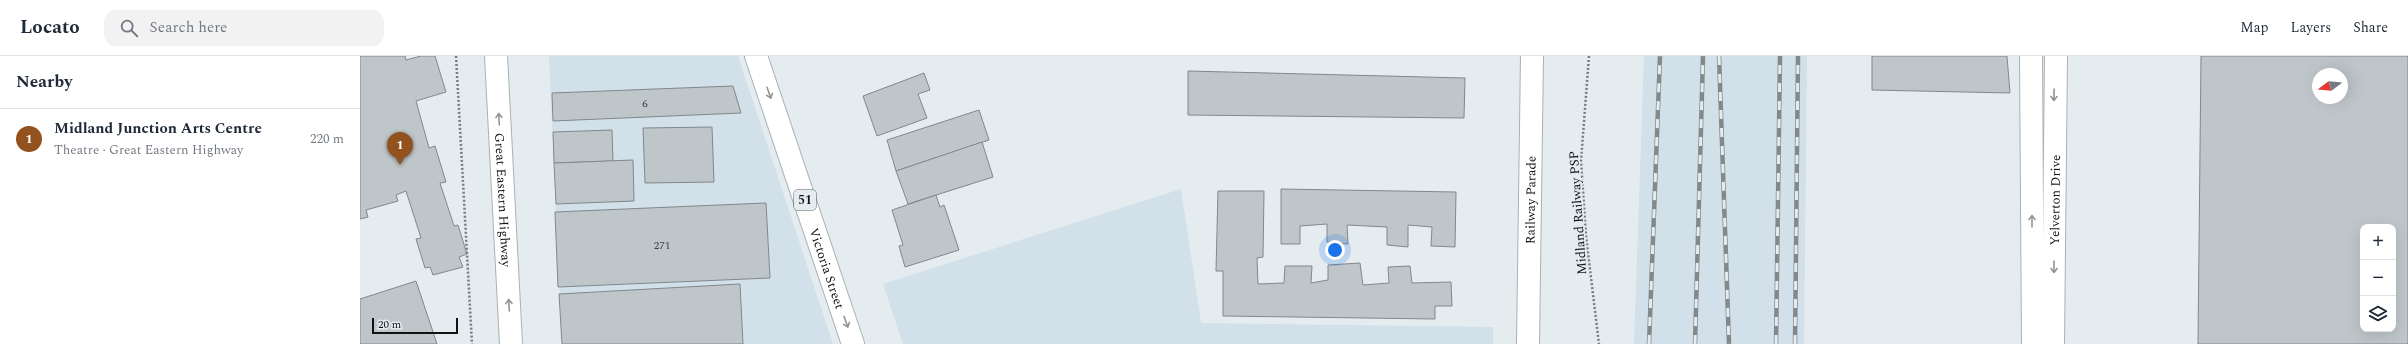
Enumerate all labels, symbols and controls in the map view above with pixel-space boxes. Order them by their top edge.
search box [104,10,384,46]
text: Locato [20,13,80,42]
text: Search here [150,16,227,39]
icon: search [118,17,140,39]
text: Map [2240,17,2269,38]
text: Layers [2291,17,2331,38]
text: Share [2353,17,2388,38]
north arrow [2312,68,2348,104]
text: Nearby [16,69,72,95]
one-way arrow [766,86,773,99]
one-way arrow [2050,88,2058,101]
house number: 6 [642,95,648,112]
one-way arrow [496,113,503,126]
text: Midland Junction Arts Centre [54,117,262,140]
text: 1 [25,129,33,149]
text: 220 m [310,129,344,149]
pin: 1 [387,132,413,165]
street label: Great Eastern Highway [489,132,516,268]
text: Theatre · Great Eastern Highway [54,140,243,160]
street label: Midland Railway PSP [1564,150,1592,276]
street label: Yelverton Drive [2045,155,2066,245]
street label: Railway Parade [1520,156,1542,244]
road number: 51 [794,190,816,210]
one-way arrow [2028,215,2036,228]
map controls [2360,224,2396,332]
button: + [2360,224,2396,260]
street label: Victoria Street [804,225,850,312]
house number: 271 [654,237,670,254]
your location [1325,240,1345,260]
one-way arrow [2050,260,2058,273]
button: − [2360,260,2396,296]
button: layers [2360,296,2396,332]
one-way arrow [506,299,513,312]
scale bar [372,316,458,335]
text: 20 m [378,316,401,333]
one-way arrow [843,316,850,329]

